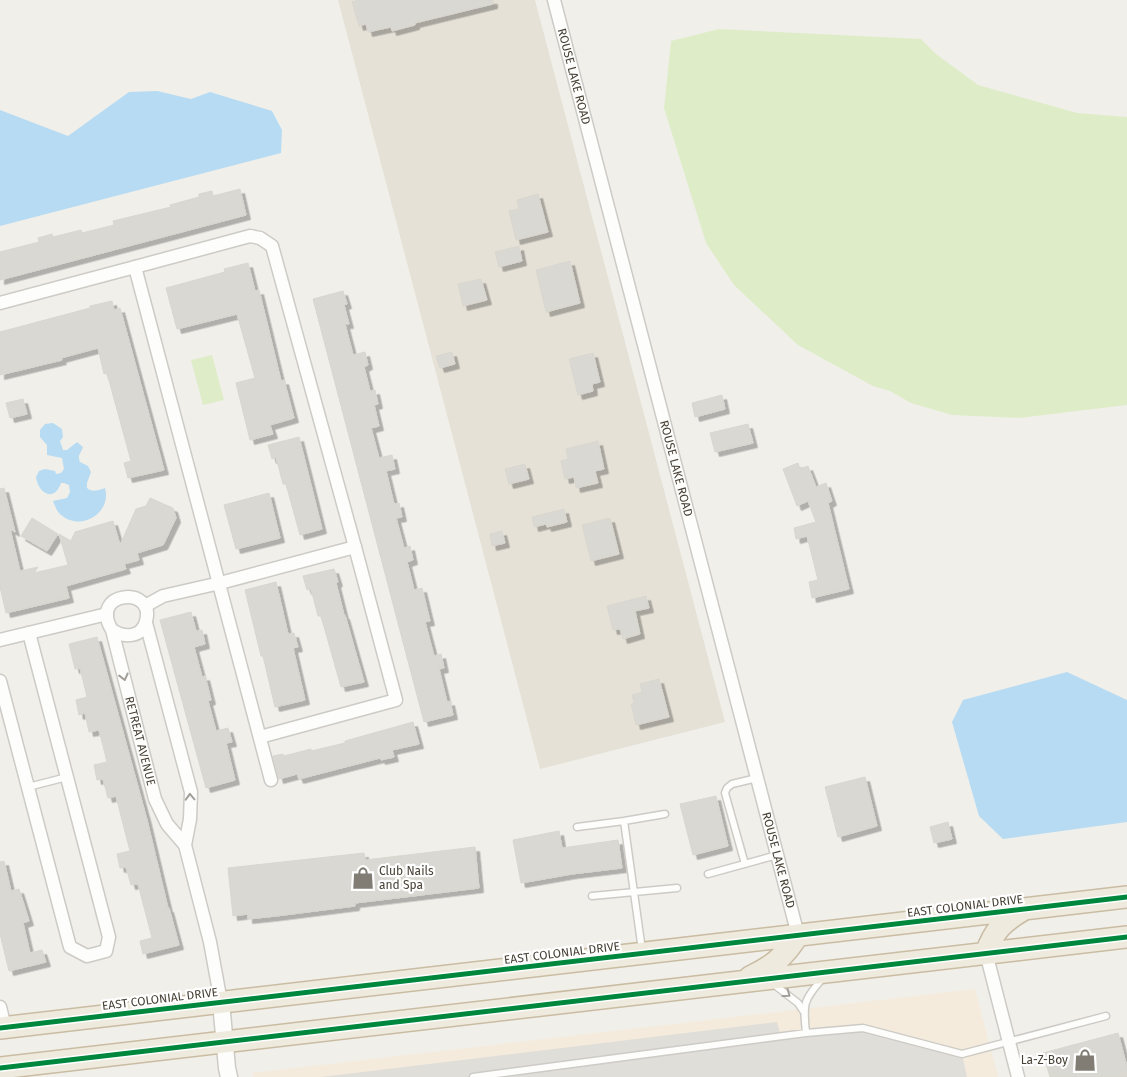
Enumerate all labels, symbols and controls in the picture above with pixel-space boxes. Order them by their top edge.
street label: ROUSE LAKE ROAD [555,27,593,126]
street label: ROUSE LAKE ROAD [657,419,696,518]
one-way arrow [118,673,129,681]
street label: RETREAT AVENUE [122,695,158,787]
one-way arrow [185,793,195,800]
street label: ROUSE LAKE ROAD [759,811,798,910]
place label: Club Nails and Spa [379,864,434,892]
shop icon: Club Nails and Spa [350,865,376,891]
street label: EAST COLONIAL DRIVE [906,892,1024,920]
street label: EAST COLONIAL DRIVE [503,939,621,967]
street label: EAST COLONIAL DRIVE [101,985,219,1013]
one-way arrow [781,988,791,997]
shop icon: La-Z-Boy [1072,1047,1098,1073]
place label: La-Z-Boy [1021,1053,1068,1067]

